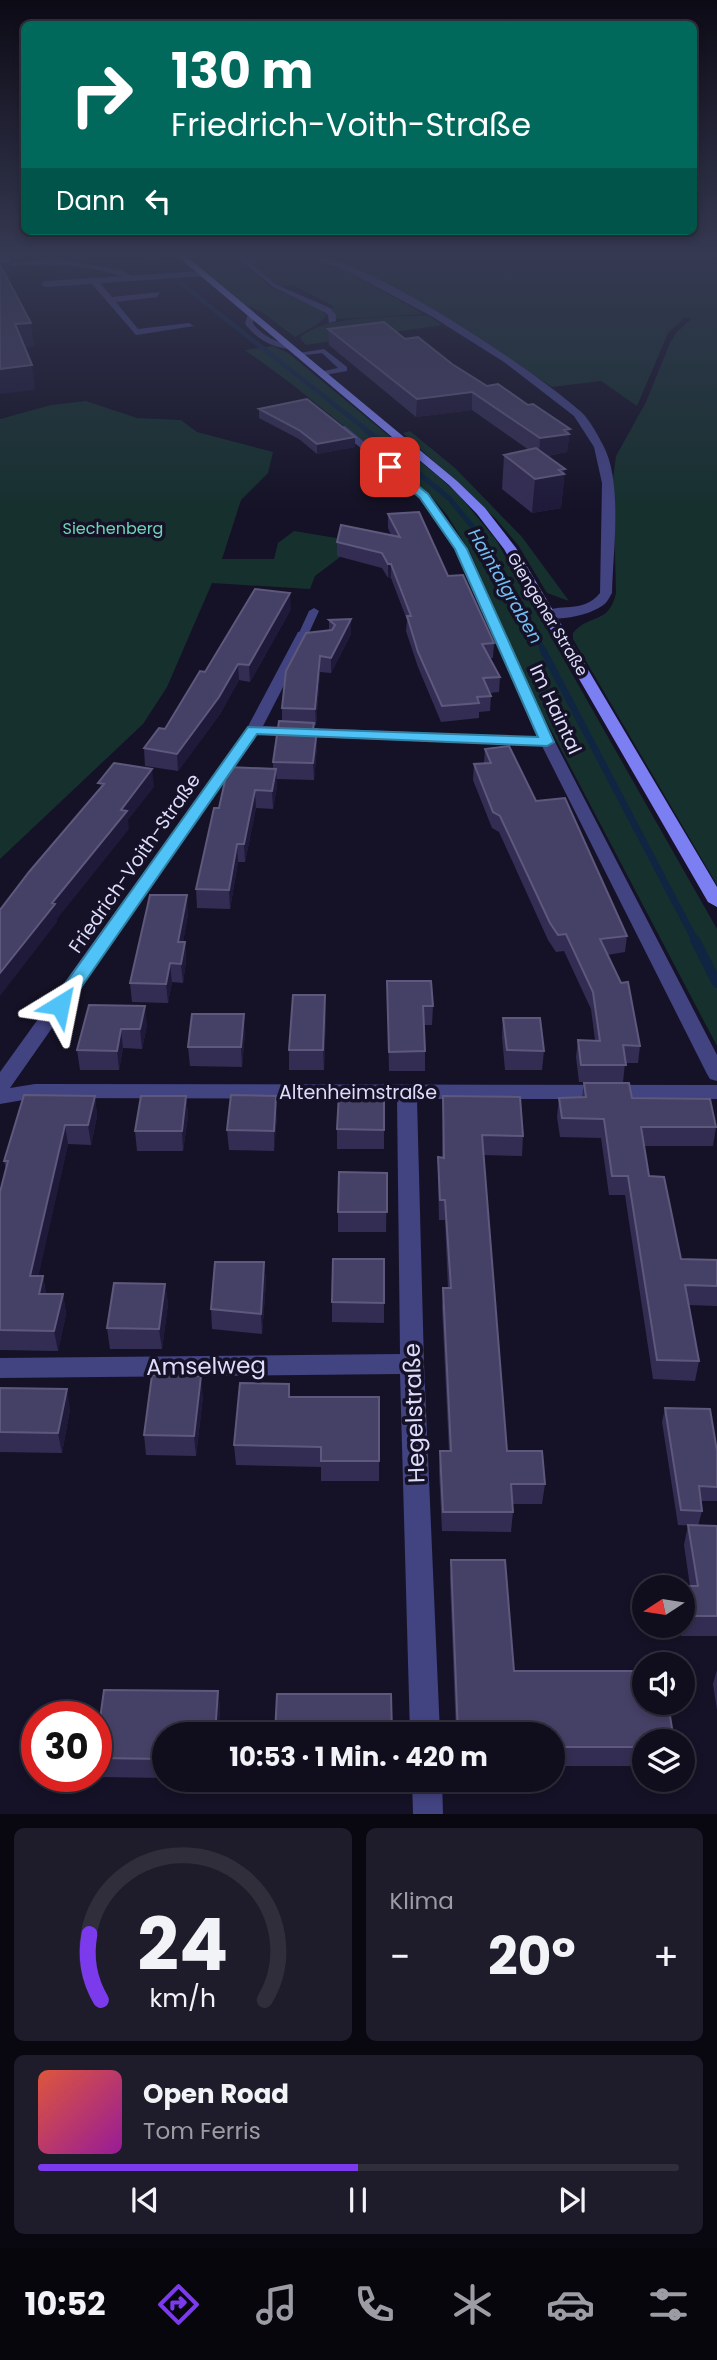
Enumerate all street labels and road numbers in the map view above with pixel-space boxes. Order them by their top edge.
street label: Giengener Straße [502,548,594,680]
street label: Im Haintal [523,660,588,759]
street label: Friedrich-Voith-Straße [62,768,207,959]
street label: Altenheimstraße [279,1079,437,1106]
street label: Hegelstraße [396,1342,432,1484]
street label: Amselweg [146,1349,266,1383]

